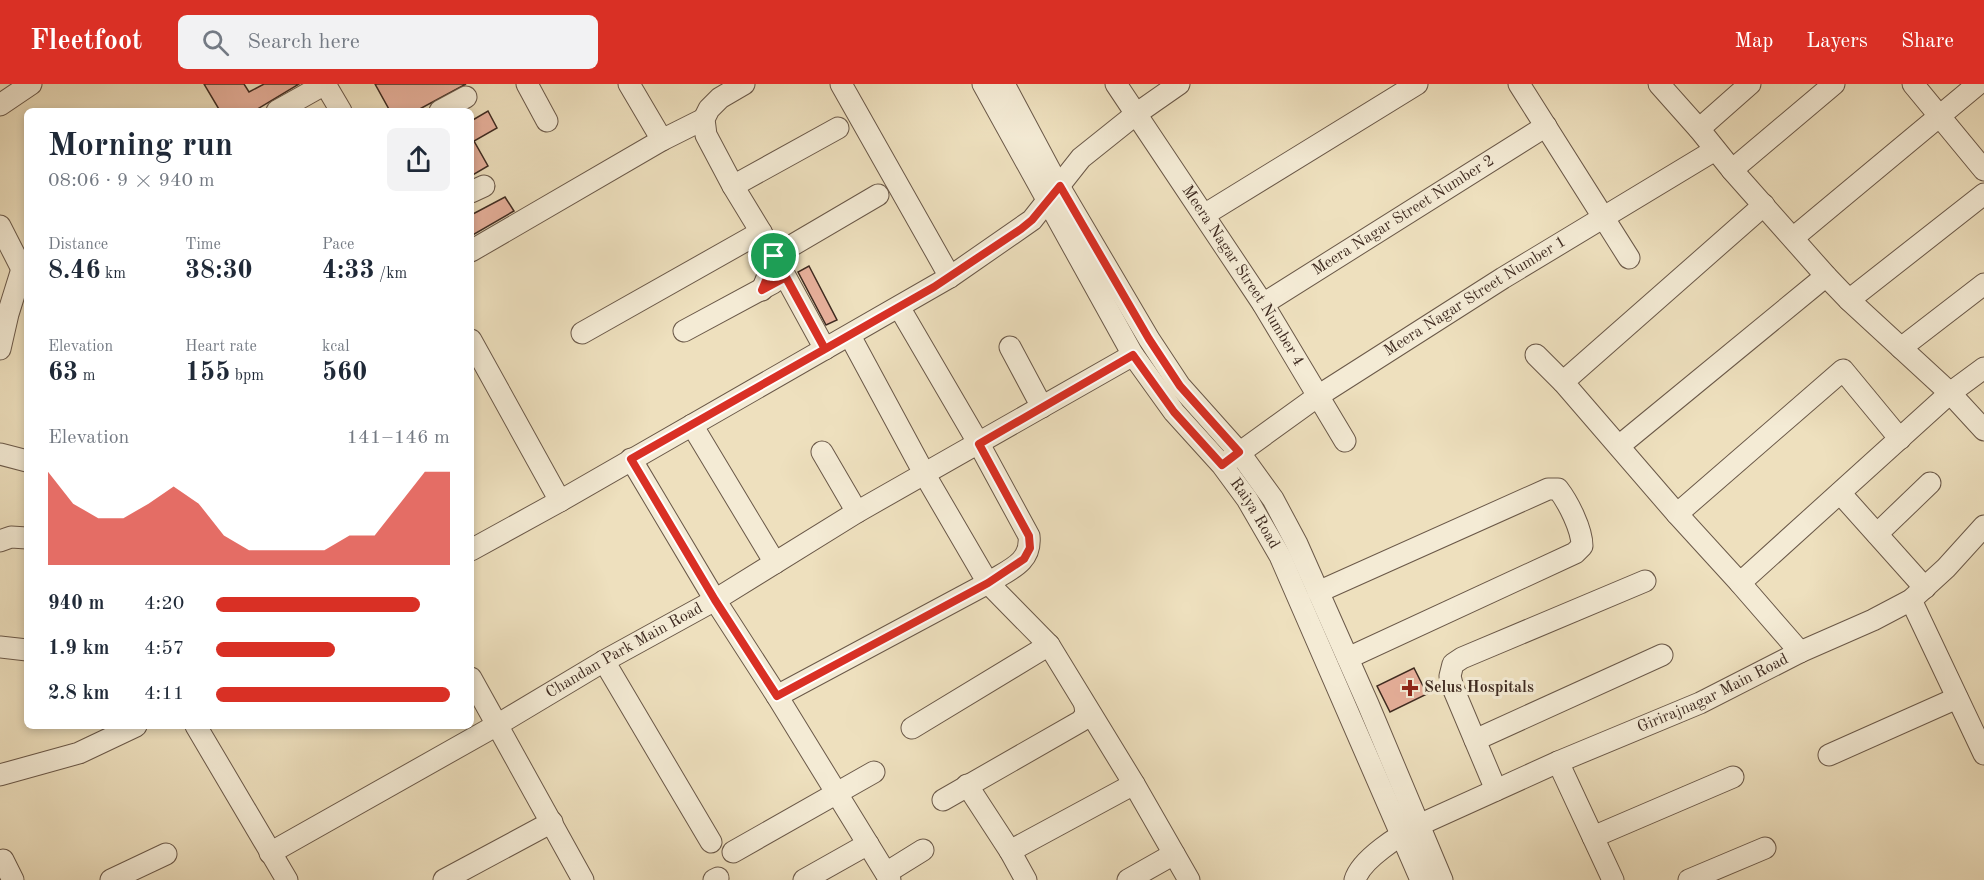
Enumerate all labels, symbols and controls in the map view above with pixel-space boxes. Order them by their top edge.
search box [178,15,598,69]
icon: search [199,26,232,59]
text: Fleetfoot [30,28,142,56]
text: Search here [247,31,360,53]
text: Map [1734,31,1773,52]
text: Layers [1806,31,1868,52]
text: Share [1901,31,1954,52]
button: share [387,128,450,191]
text: Morning run [48,130,233,163]
street label: Meera Nagar Street Number 2 [1310,153,1497,279]
text: 08:06 · 9 × 940 m [48,171,215,191]
street label: Meera Nagar Street Number 4 [1178,183,1306,369]
pin [748,230,799,281]
street label: Meera Nagar Street Number 1 [1381,234,1569,360]
text: Distance [48,237,108,253]
text: Time [185,237,221,253]
text: Pace [322,237,354,253]
icon: arrive [757,239,790,272]
text: 8.46 [48,258,101,284]
text: 38:30 [185,258,253,284]
text: 4:33 [322,258,375,284]
text: km [101,266,126,282]
text: /km [375,266,407,282]
text: Elevation [48,339,113,355]
text: Heart rate [185,339,257,355]
text: kcal [322,339,350,355]
text: 63 [48,360,78,386]
text: 155 [185,360,230,386]
text: 560 [322,360,367,386]
text: m [78,368,95,384]
text: bpm [230,368,264,384]
text: Elevation [48,428,129,448]
text: 141–146 m [347,428,450,448]
street label: Raiya Road [1227,475,1282,552]
text: 940 m [48,594,104,614]
text: 4:20 [144,594,184,614]
street label: Chandan Park Main Road [543,600,705,702]
text: 1.9 km [48,639,110,659]
text: 4:57 [144,639,184,659]
street label: Girirajnagar Main Road [1635,651,1791,736]
marker: Selus Hospitals [1401,679,1419,697]
place label: Selus Hospitals [1424,680,1534,696]
text: 2.8 km [48,684,110,704]
text: 4:11 [144,684,184,704]

